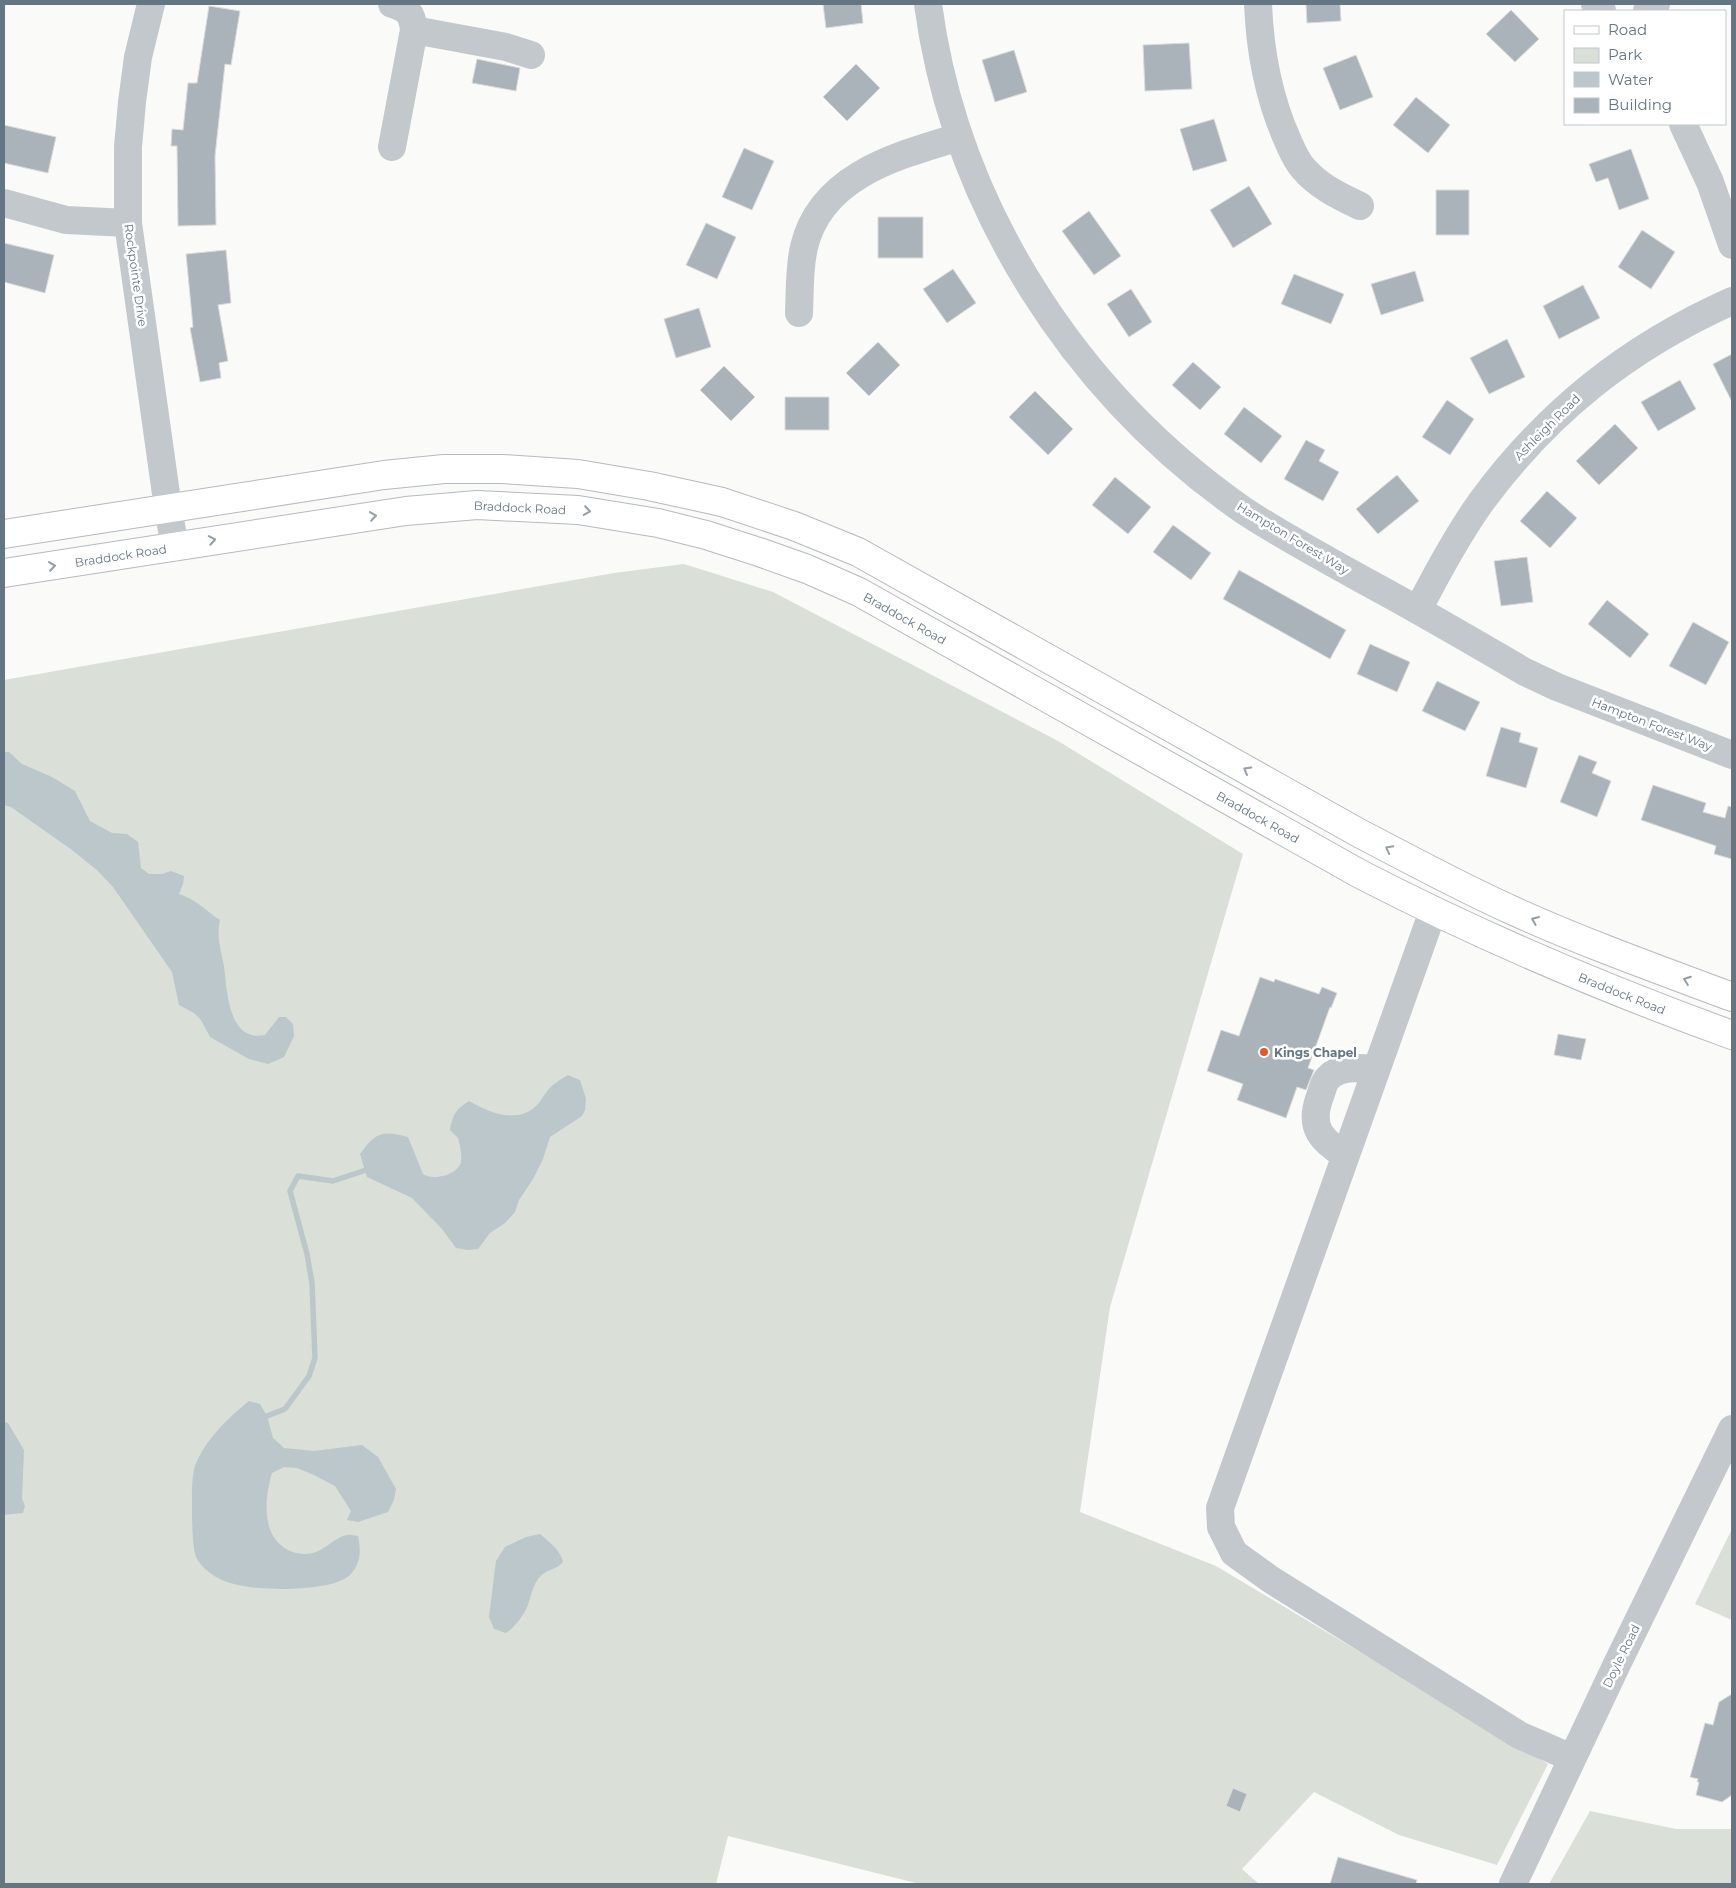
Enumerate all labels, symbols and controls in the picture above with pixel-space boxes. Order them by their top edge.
legend [1564,10,1726,125]
text: Road [1608,20,1647,39]
text: Park [1608,45,1642,64]
text: Water [1608,70,1654,89]
text: Building [1608,95,1672,114]
street label: Rockpointe Drive [121,223,151,327]
street label: Ashleigh Road [1511,391,1583,463]
street label: Braddock Road [473,497,567,517]
street label: Hampton Forest Way [1234,499,1352,578]
one-way arrow [583,506,592,516]
one-way arrow [369,511,377,522]
one-way arrow [208,536,217,546]
street label: Braddock Road [74,541,168,569]
one-way arrow [48,561,56,572]
street label: Braddock Road [861,589,949,647]
street label: Hampton Forest Way [1590,694,1715,754]
one-way arrow [1244,766,1253,776]
street label: Braddock Road [1214,787,1302,846]
one-way arrow [1386,845,1395,855]
one-way arrow [1532,916,1540,926]
street label: Braddock Road [1576,969,1668,1017]
one-way arrow [1683,976,1691,986]
place label: Kings Chapel [1274,1045,1357,1060]
marker: Kings Chapel [1258,1046,1270,1058]
street label: Doyle Road [1599,1622,1643,1690]

